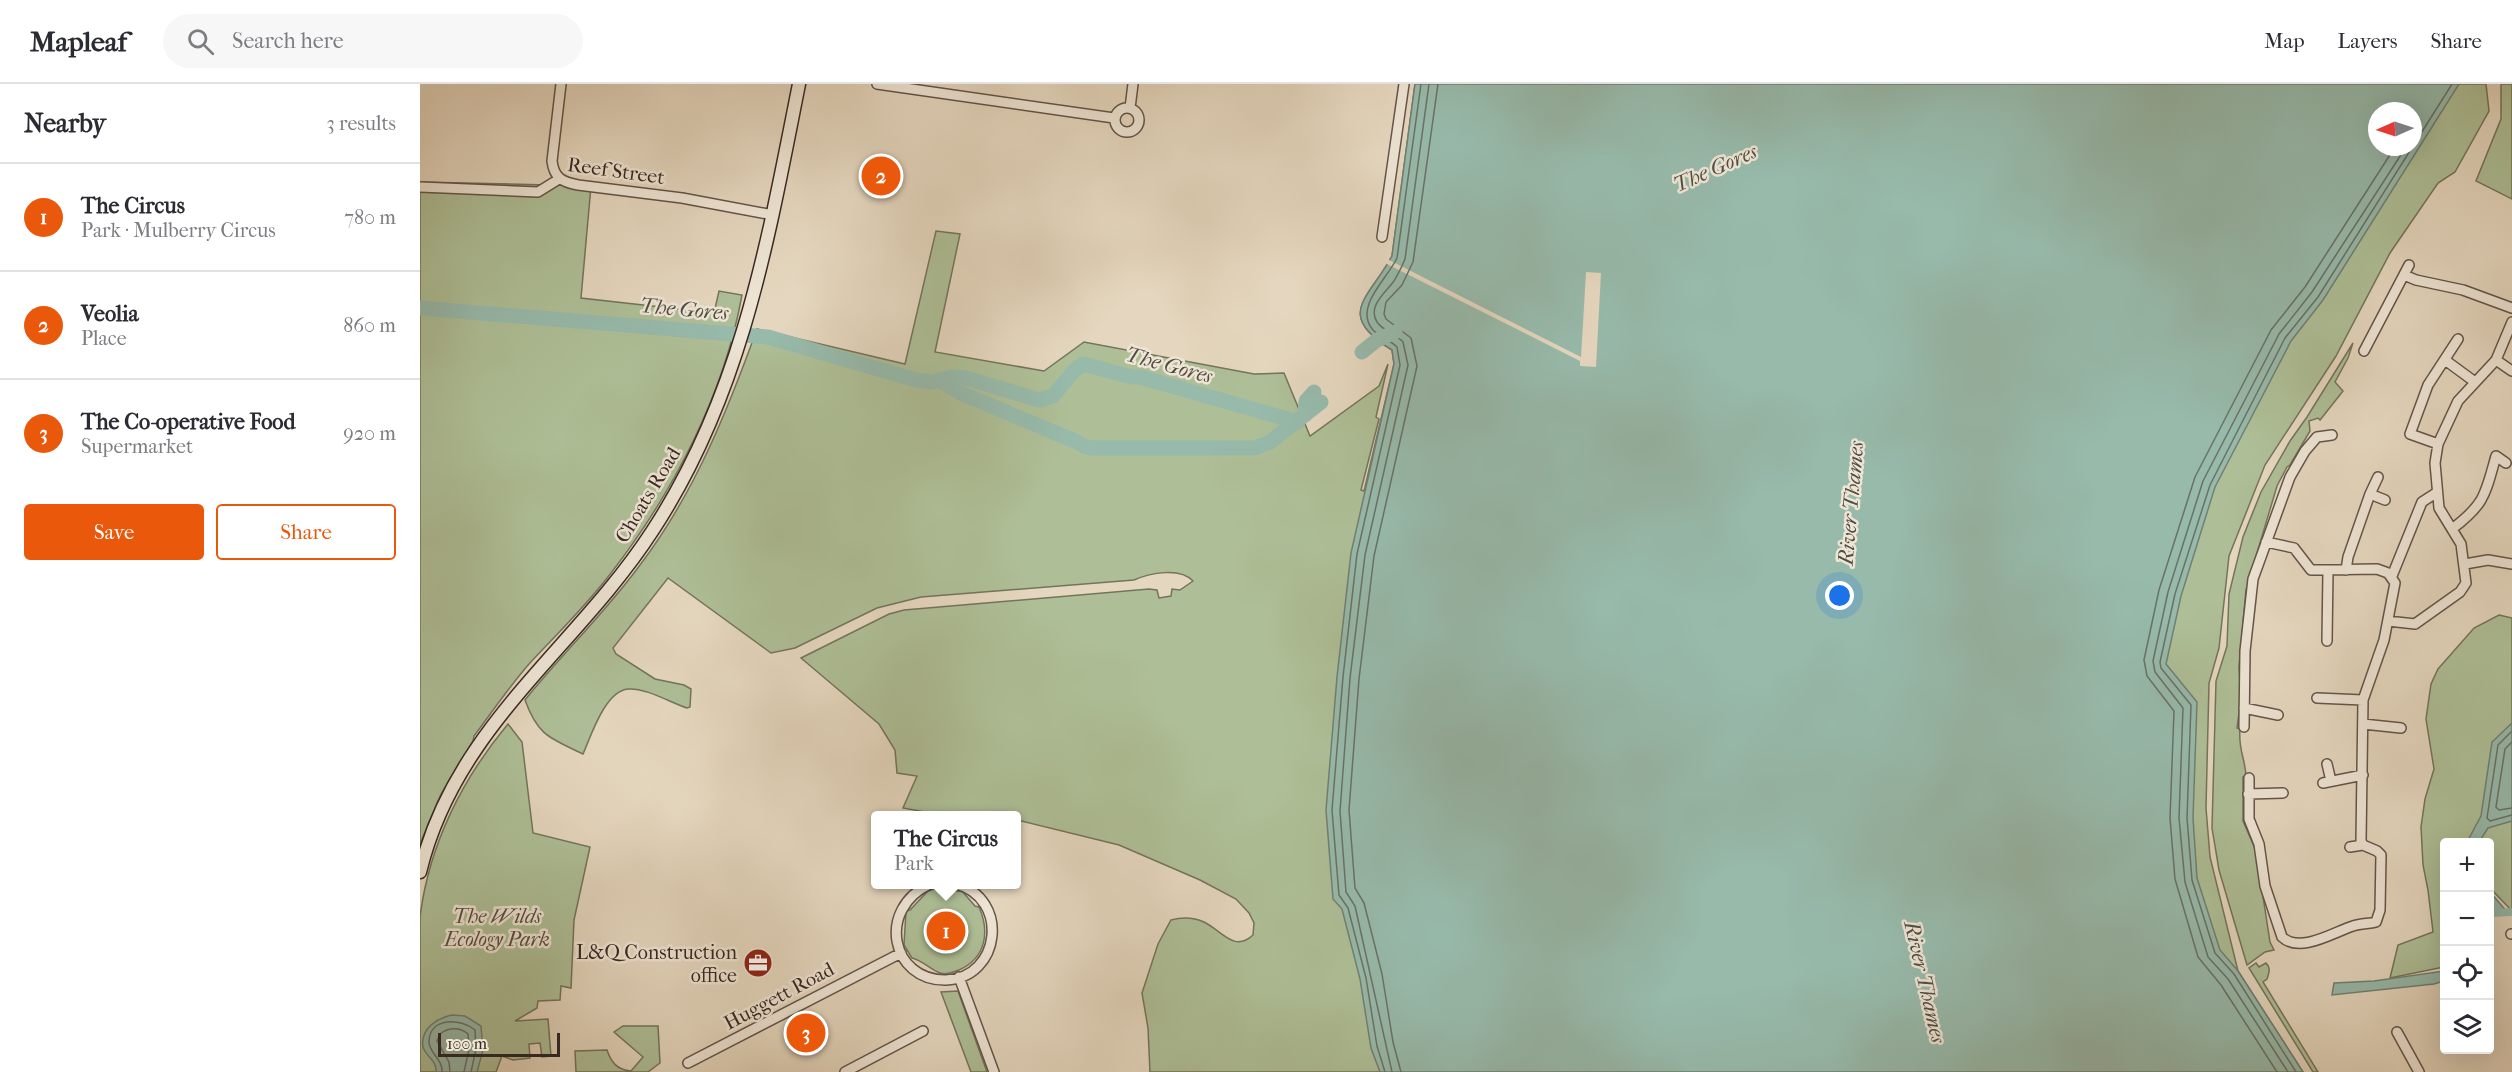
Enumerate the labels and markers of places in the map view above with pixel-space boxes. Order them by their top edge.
pin: 2 [862,154,900,199]
pin: 1 [926,908,966,954]
place label: L&Q Construction office [576,941,737,987]
office icon: L&Q Construction office [742,947,774,979]
pin: 3 [786,1010,826,1056]

